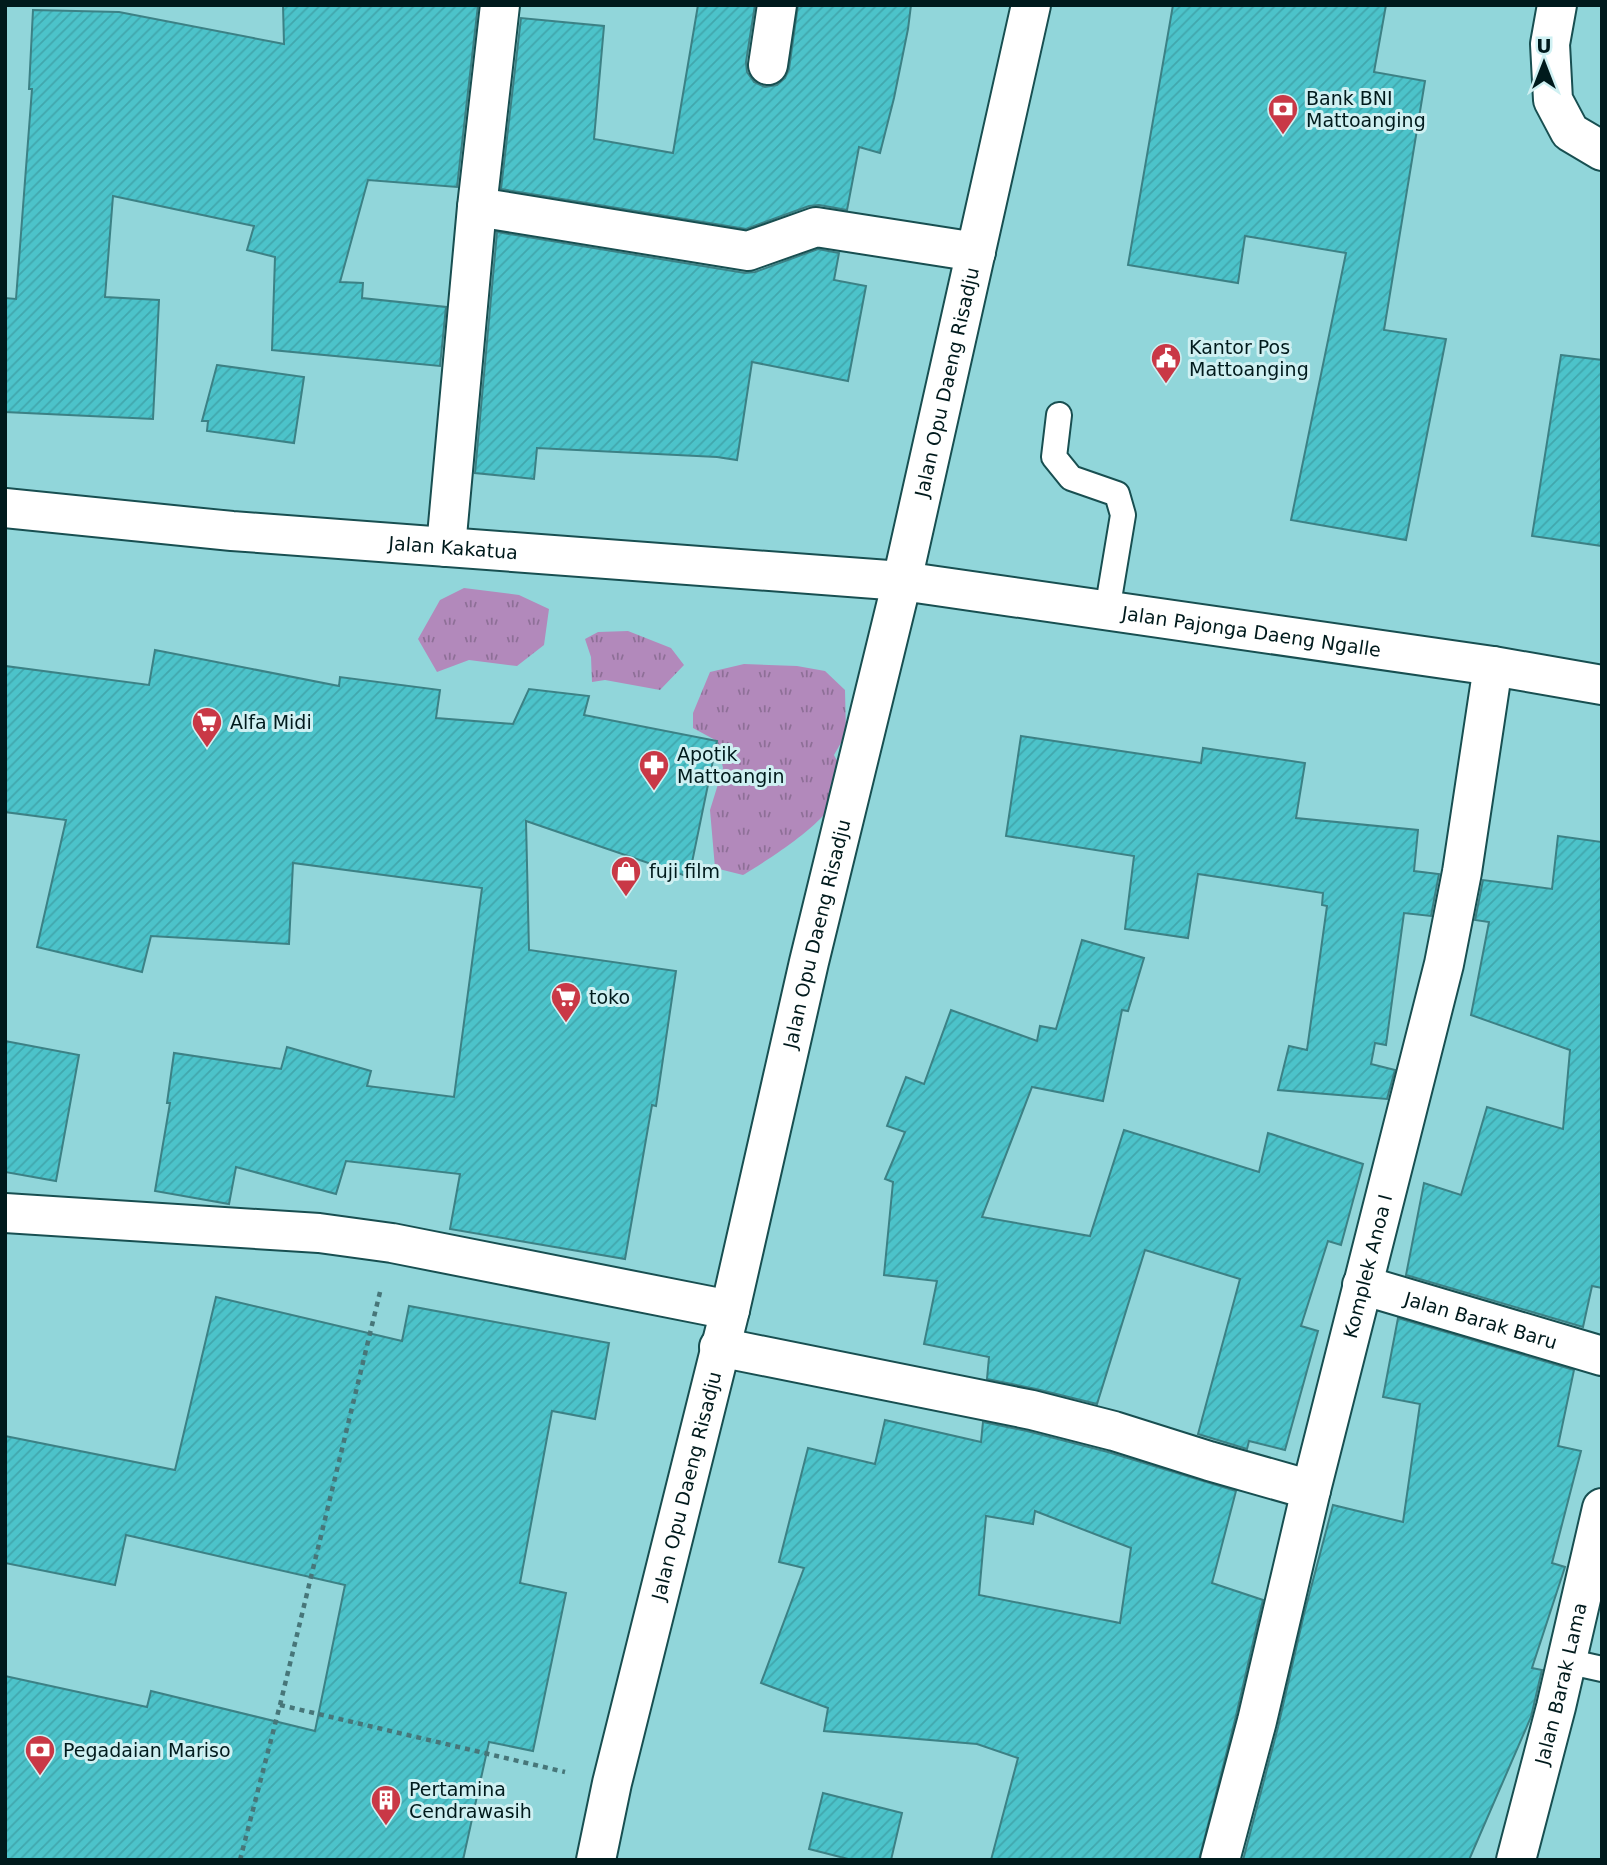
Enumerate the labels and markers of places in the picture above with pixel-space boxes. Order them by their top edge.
place label: Bank BNI Mattoanging [1306,87,1426,131]
bank icon: Bank BNI Mattoanging [1266,92,1300,136]
place label: Kantor Pos Mattoanging [1189,336,1309,380]
public building icon: Kantor Pos Mattoanging [1149,341,1183,385]
supermarket icon: Alfa Midi [190,705,224,749]
place label: Alfa Midi [230,711,312,733]
place label: Apotik Mattoangin [677,743,785,787]
pharmacy icon: Apotik Mattoangin [637,748,671,792]
shop icon: fuji film [609,854,643,898]
place label: fuji film [649,860,720,882]
supermarket icon: toko [549,980,583,1024]
place label: toko [589,986,630,1008]
bank icon: Pegadaian Mariso [23,1733,57,1777]
place label: Pegadaian Mariso [63,1739,231,1761]
place label: Pertamina Cendrawasih [409,1778,532,1822]
building icon: Pertamina Cendrawasih [369,1783,403,1827]

